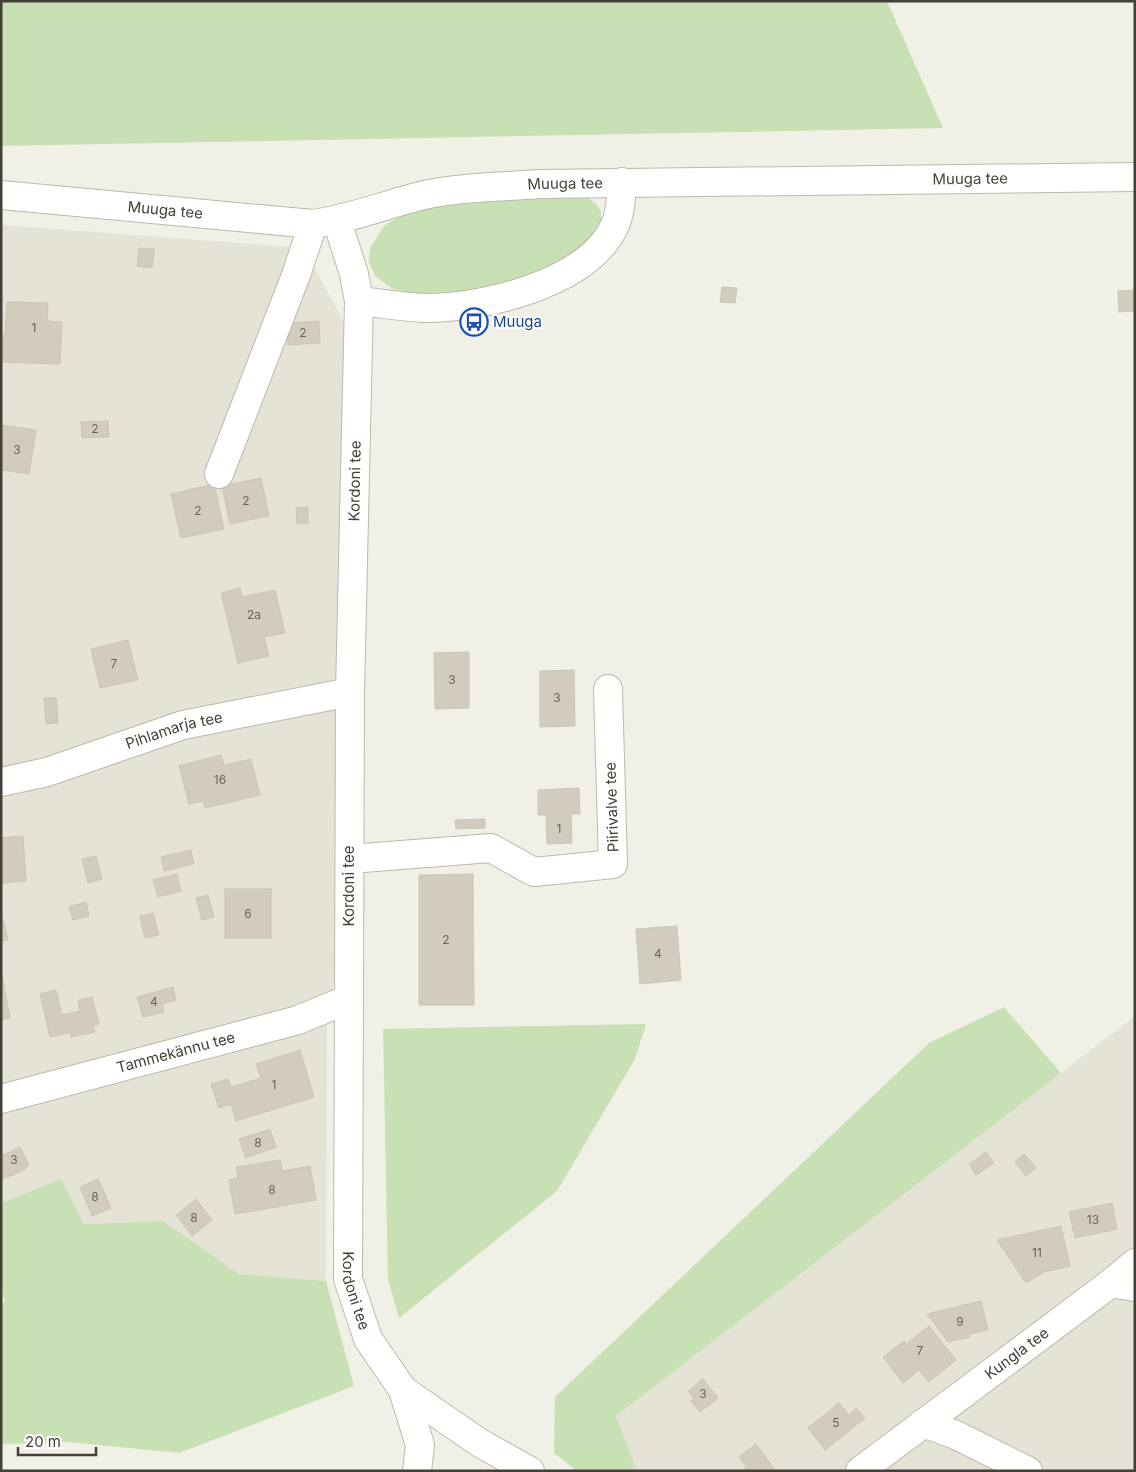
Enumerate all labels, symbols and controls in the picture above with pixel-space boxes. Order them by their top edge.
street label: Muuga tee [932,168,1008,188]
street label: Muuga tee [527,173,603,194]
street label: Muuga tee [127,197,204,223]
bus stop icon: Muuga [459,307,489,337]
place label: Muuga [493,312,542,331]
house number: 1 [32,320,36,335]
house number: 2 [299,325,307,340]
house number: 2 [91,421,99,436]
street label: Kordoni tee [344,440,365,522]
house number: 3 [13,442,21,457]
house number: 2 [242,493,250,508]
house number: 2 [194,503,202,518]
house number: 2a [247,607,261,622]
house number: 7 [111,656,118,671]
house number: 3 [448,672,456,687]
house number: 3 [553,690,561,705]
street label: Pihlamarja tee [123,707,224,753]
street label: Piirivalve tee [600,762,623,852]
house number: 16 [214,772,226,787]
house number: 1 [557,821,561,836]
street label: Kordoni tee [339,845,358,927]
house number: 6 [244,906,252,921]
house number: 2 [442,932,450,947]
house number: 4 [654,946,662,961]
house number: 4 [150,994,158,1009]
street label: Tammekännu tee [114,1027,237,1077]
house number: 1 [272,1077,276,1092]
house number: 8 [254,1135,262,1150]
house number: 3 [10,1152,18,1167]
house number: 8 [268,1182,276,1197]
house number: 8 [91,1189,99,1204]
house number: 8 [190,1210,198,1225]
house number: 13 [1087,1212,1099,1227]
house number: 11 [1032,1245,1042,1260]
street label: Kordoni tee [338,1251,374,1332]
house number: 9 [956,1314,964,1329]
street label: Kungla tee [981,1323,1052,1383]
house number: 7 [917,1343,924,1358]
house number: 3 [699,1386,707,1401]
house number: 5 [832,1415,840,1430]
scale bar [18,1424,95,1456]
text: 20 m [25,1432,61,1451]

